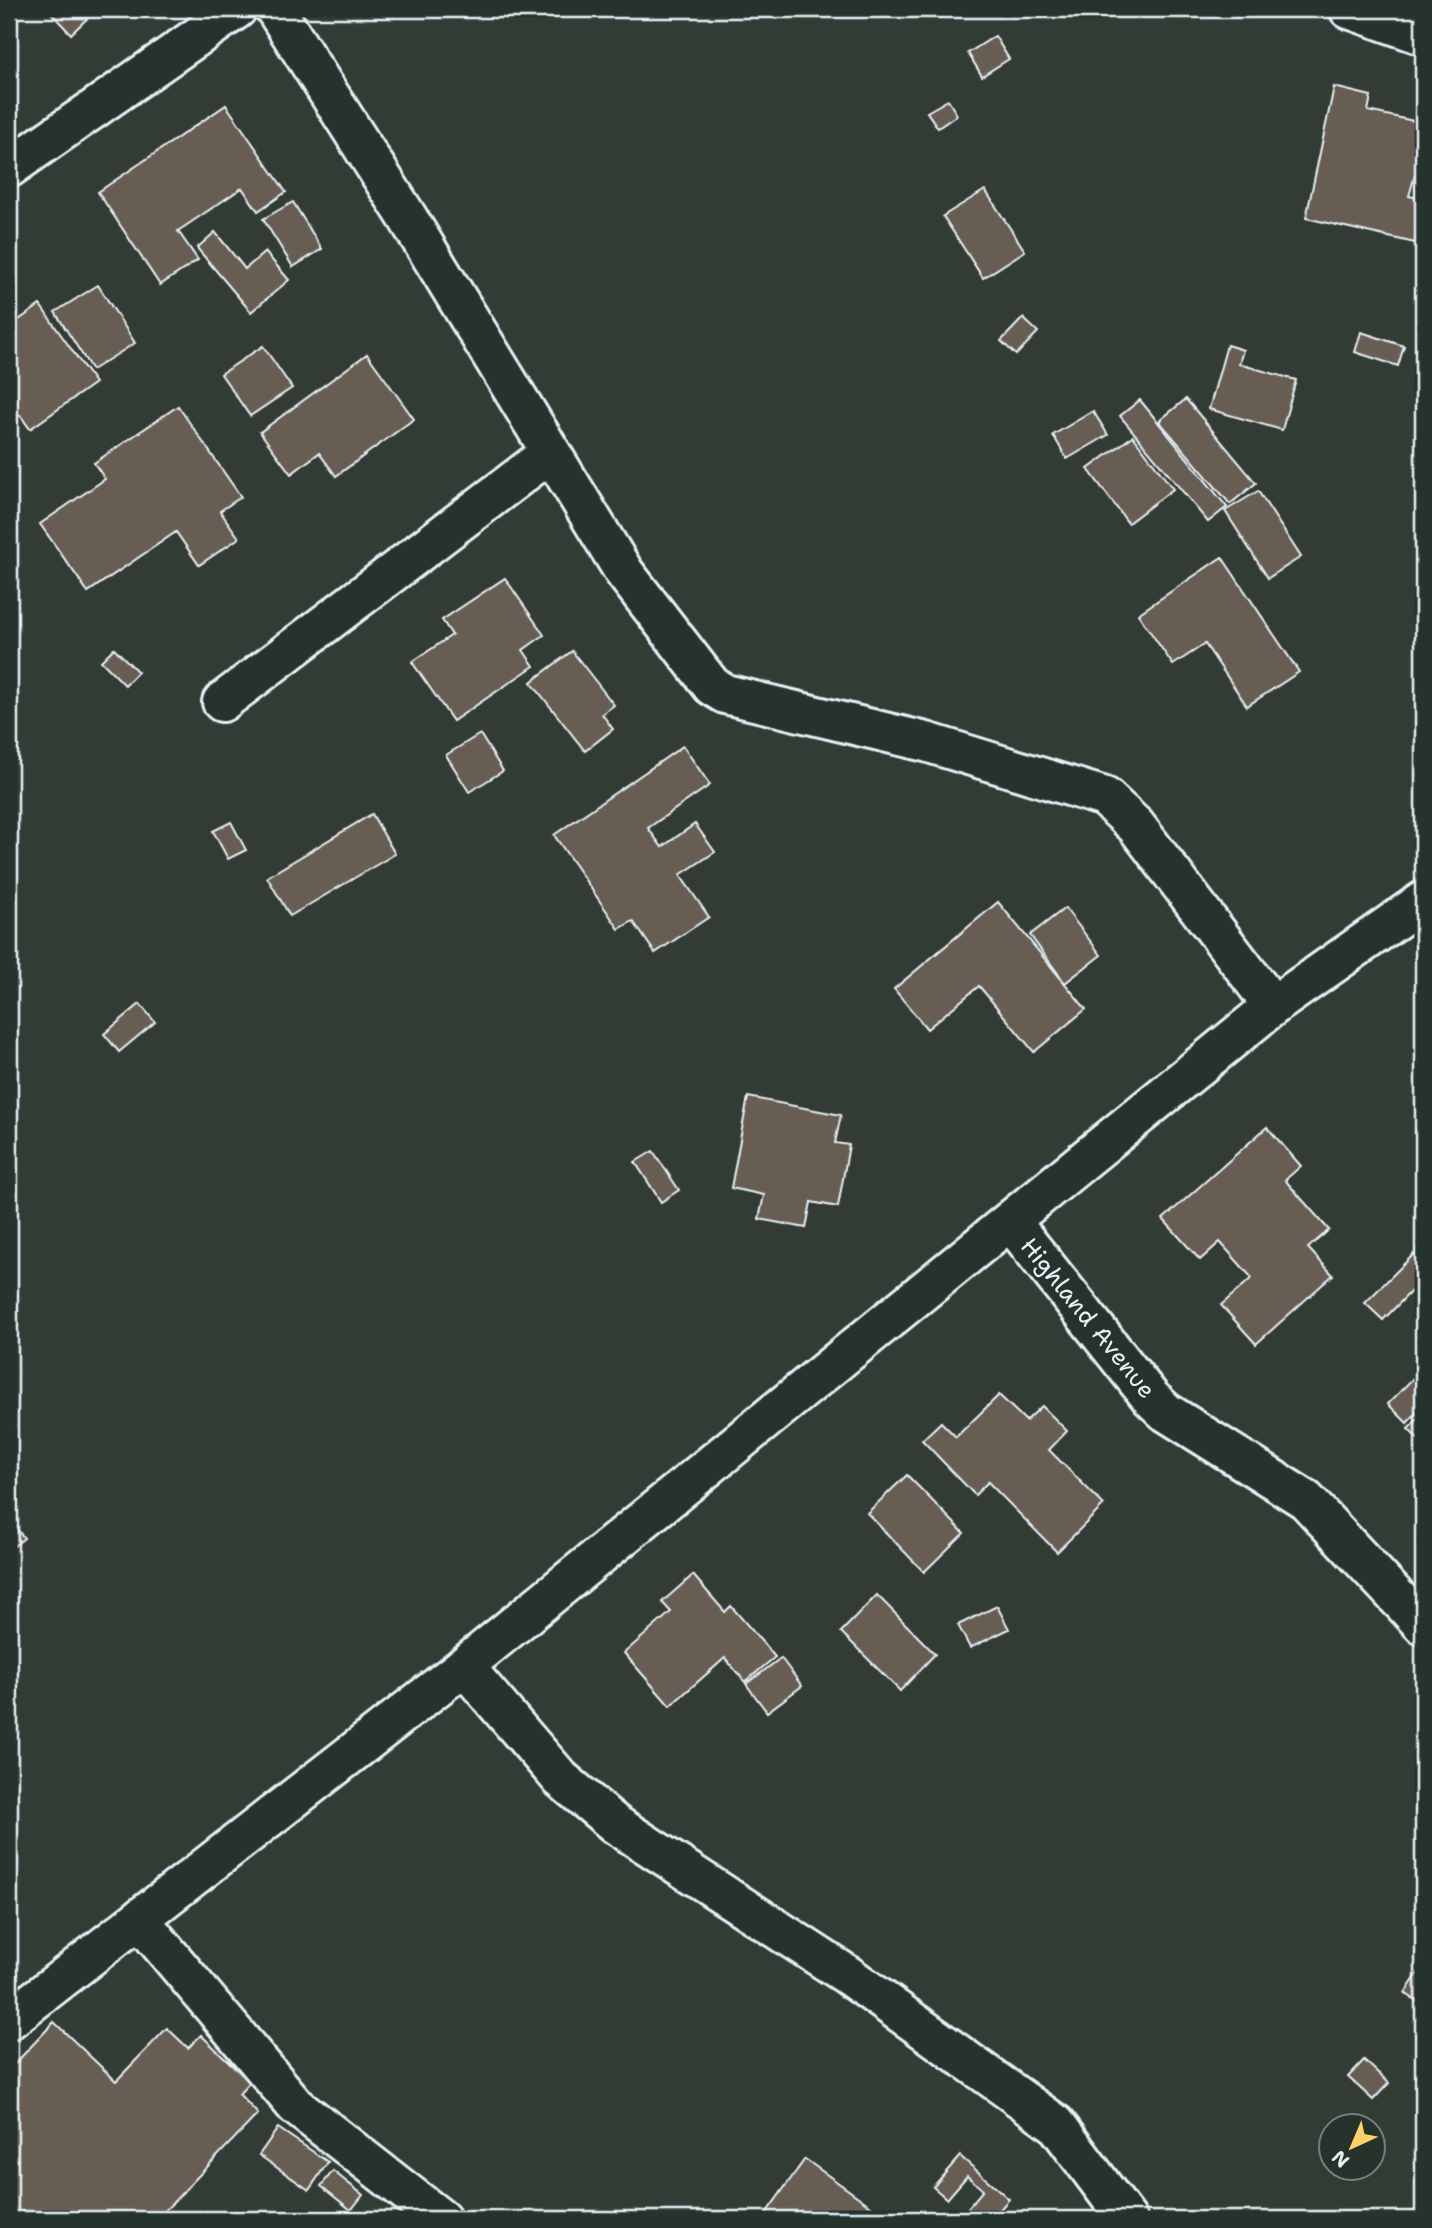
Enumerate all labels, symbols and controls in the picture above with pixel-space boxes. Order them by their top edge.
street label: Highland Avenue [1013,1231,1163,1405]
north arrow [1316,2112,1386,2182]
text: N [1326,2145,1355,2173]

